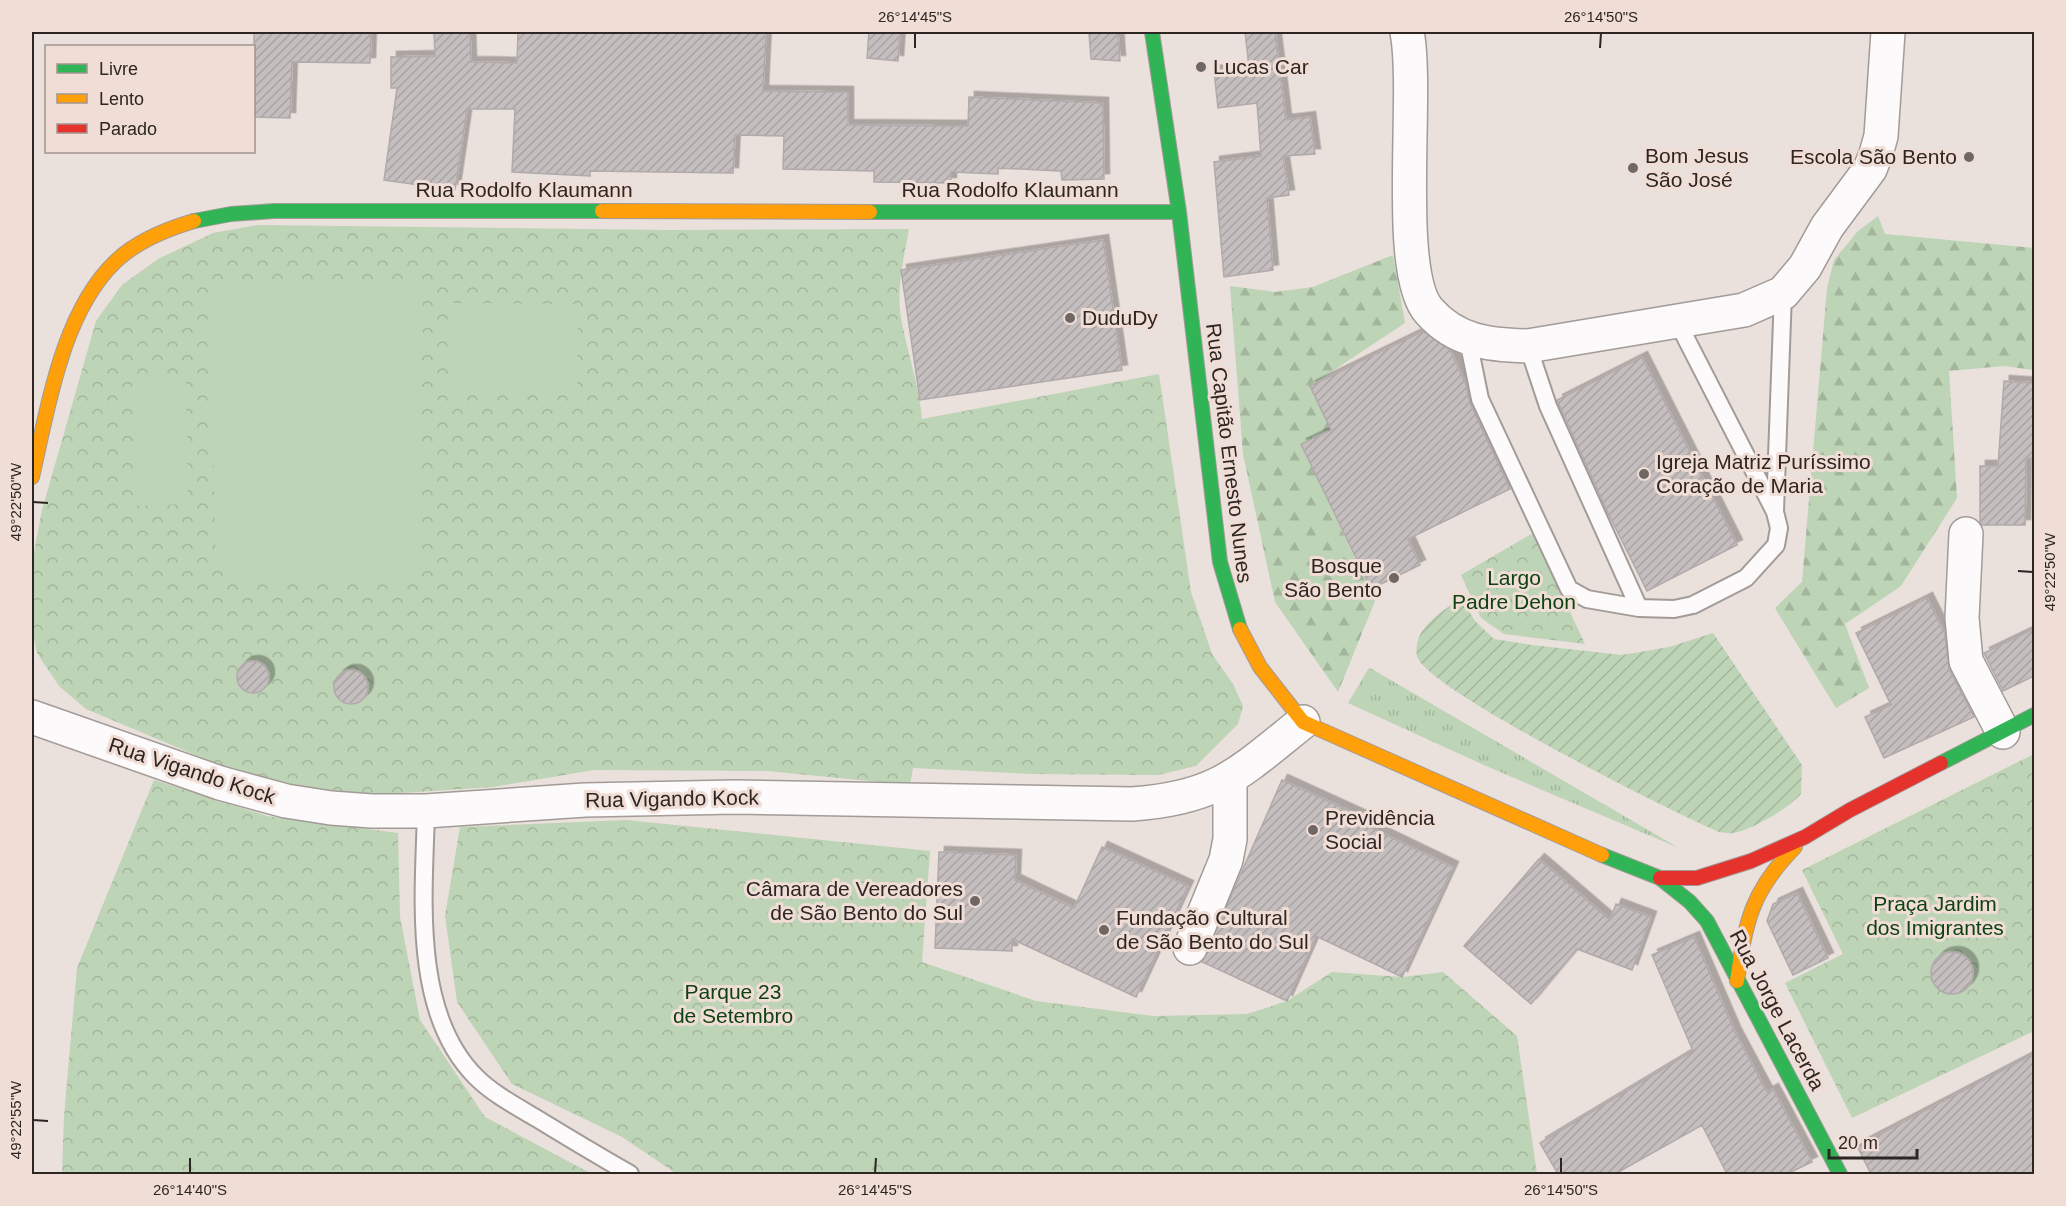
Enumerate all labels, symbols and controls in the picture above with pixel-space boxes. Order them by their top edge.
text: 26°14'45"S [878,8,952,25]
text: 26°14'50"S [1564,8,1638,25]
legend [45,45,255,153]
place label: Lucas Car [1213,55,1309,78]
text: Livre [99,59,138,79]
marker: Lucas Car [1194,60,1208,74]
text: Lento [99,89,144,109]
text: Parado [99,119,157,139]
place label: Bom Jesus São José [1645,144,1749,191]
place label: Escola São Bento [1790,145,1957,168]
marker: Escola São Bento [1962,150,1976,164]
marker: Bom Jesus São José [1626,161,1640,175]
street label: Rua Rodolfo Klaumann [415,178,633,201]
street label: Rua Rodolfo Klaumann [901,178,1119,201]
place label: DuduDy [1082,306,1158,329]
marker: DuduDy [1063,311,1077,325]
street label: Rua Capitão Ernesto Nunes [1202,322,1257,584]
place label: Igreja Matriz Puríssimo Coração de Maria [1656,450,1871,497]
text: 49°22'50"W [7,462,24,541]
marker: Igreja Matriz Puríssimo Coração de Maria [1637,467,1651,481]
text: 49°22'50"W [2041,532,2058,611]
place label: Bosque São Bento [1284,554,1382,601]
park label: Largo Padre Dehon [1452,566,1576,613]
marker: Bosque São Bento [1387,571,1401,585]
street label: Rua Vigando Kock [106,733,279,808]
street label: Rua Vigando Kock [585,785,759,812]
place label: Previdência Social [1325,806,1435,853]
marker: Previdência Social [1306,823,1320,837]
place label: Câmara de Vereadores de São Bento do Sul [746,877,963,924]
park label: Praça Jardim dos Imigrantes [1866,892,2004,939]
marker: Câmara de Vereadores de São Bento do Sul [968,894,982,908]
place label: Fundação Cultural de São Bento do Sul [1116,906,1309,953]
marker: Fundação Cultural de São Bento do Sul [1097,923,1111,937]
street label: Rua Jorge Lacerda [1725,926,1830,1094]
park label: Parque 23 de Setembro [673,980,793,1027]
text: 49°22'55"W [7,1080,24,1159]
scale bar [1829,1122,1918,1160]
text: 20 m [1838,1133,1878,1153]
text: 26°14'40"S [153,1181,227,1198]
text: 26°14'45"S [838,1181,912,1198]
text: 26°14'50"S [1524,1181,1598,1198]

